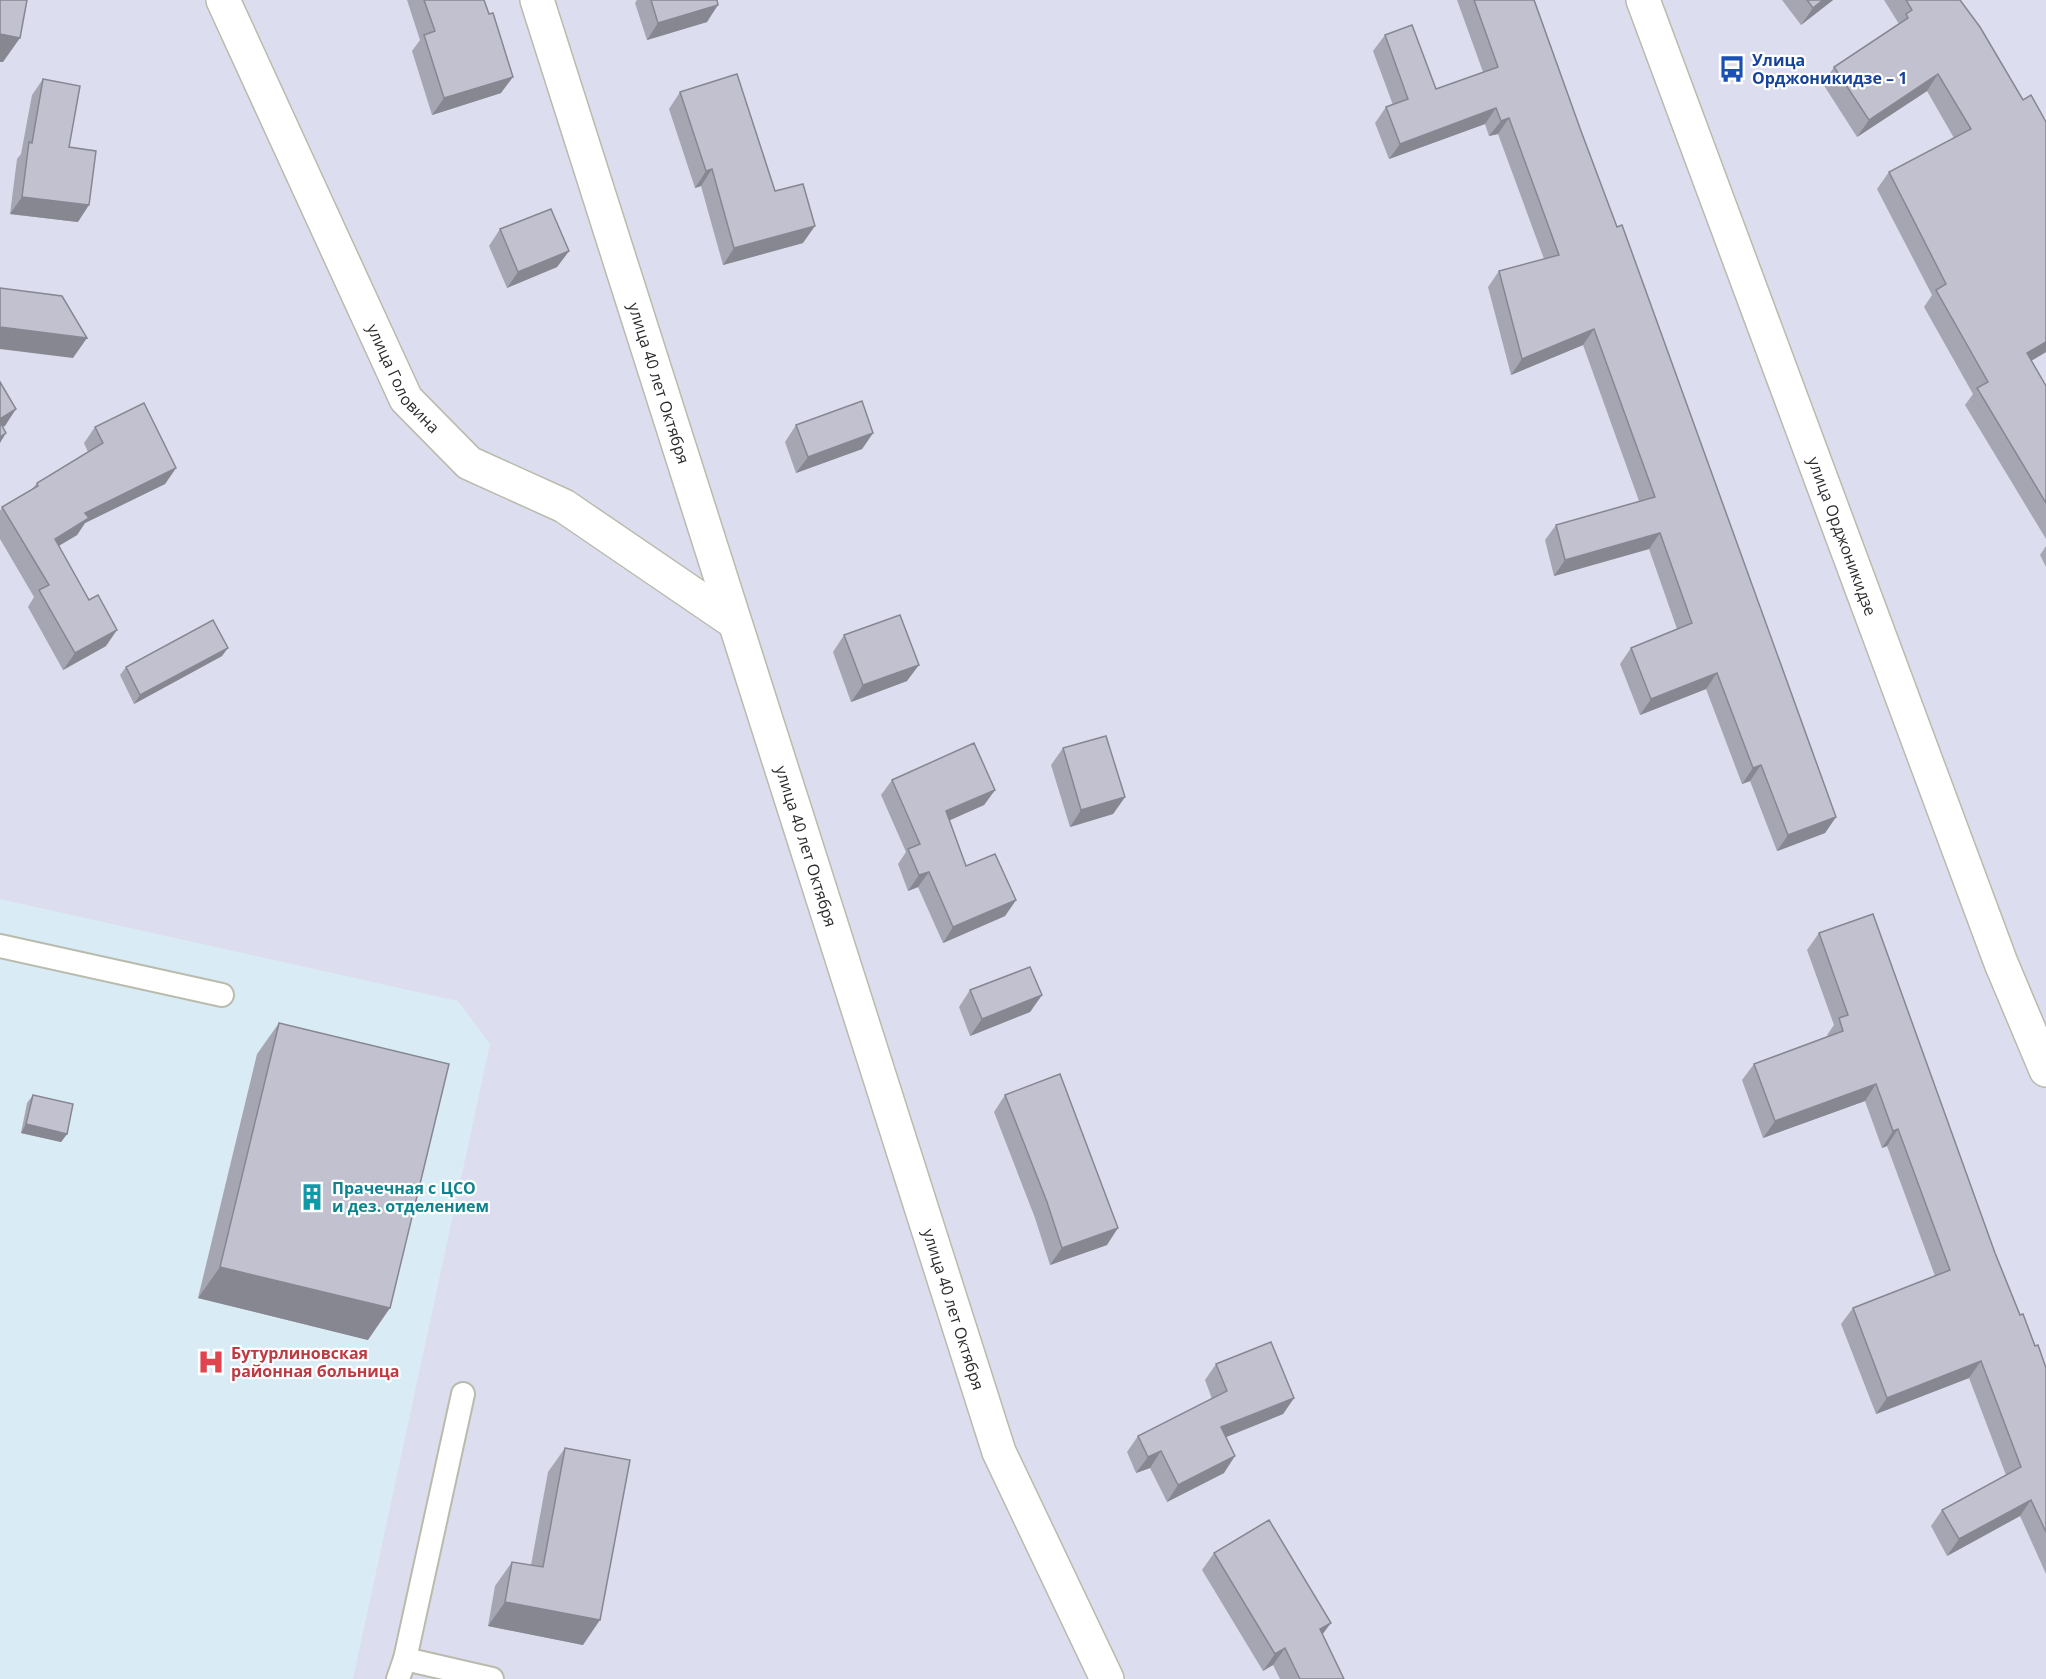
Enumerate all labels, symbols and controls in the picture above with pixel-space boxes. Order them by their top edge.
place label: Улица Орджоникидзе – 1 [1752,49,1907,89]
bus stop icon: Улица Орджоникидзе – 1 [1717,54,1747,84]
street label: улица 40 лет Октября [623,300,695,466]
street label: улица Головина [362,320,445,438]
street label: улица Орджоникидзе [1803,454,1882,619]
street label: улица 40 лет Октября [770,763,842,930]
place label: Прачечная с ЦСО и дез. отделением [332,1177,489,1217]
building icon: Прачечная с ЦСО и дез. отделением [297,1182,327,1212]
street label: улица 40 лет Октября [918,1226,990,1393]
place label: Бутурлиновская районная больница [231,1342,400,1382]
hospital icon: Бутурлиновская районная больница [196,1347,226,1377]

